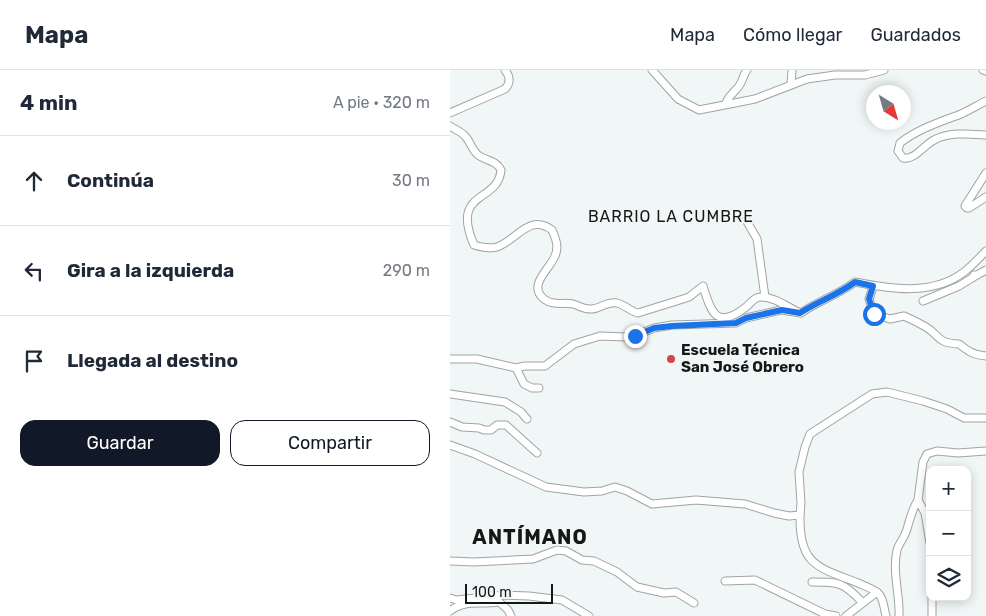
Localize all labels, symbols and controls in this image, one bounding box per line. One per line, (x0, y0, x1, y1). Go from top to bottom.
text: Mapa (25, 21, 88, 49)
text: Mapa (670, 24, 715, 46)
text: Cómo llegar (743, 24, 842, 46)
text: Guardados (870, 24, 961, 46)
north arrow (866, 85, 911, 130)
text: 4 min (20, 90, 78, 115)
text: A pie · 320 m (333, 93, 430, 112)
icon: ahead (20, 167, 48, 195)
text: Continúa (67, 169, 154, 192)
text: 30 m (392, 171, 430, 190)
district label: BARRIO LA CUMBRE (588, 207, 754, 226)
icon: left (20, 257, 48, 285)
text: Gira a la izquierda (67, 259, 234, 282)
text: 290 m (383, 261, 430, 280)
route start (863, 303, 886, 326)
route end (624, 325, 647, 348)
place label: Escuela Técnica San José Obrero (681, 341, 804, 376)
icon: arrive (20, 347, 48, 375)
text: Llegada al destino (67, 349, 238, 372)
marker: Escuela Técnica San José Obrero (665, 353, 677, 365)
button: Guardar (20, 420, 220, 466)
button: Compartir (230, 420, 430, 466)
map controls (926, 466, 971, 601)
button: + (926, 466, 971, 511)
button: − (926, 511, 971, 556)
district label: ANTÍMANO (472, 525, 588, 549)
button: layers (926, 556, 971, 601)
scale bar (465, 581, 552, 604)
text: 100 m (472, 584, 512, 601)

